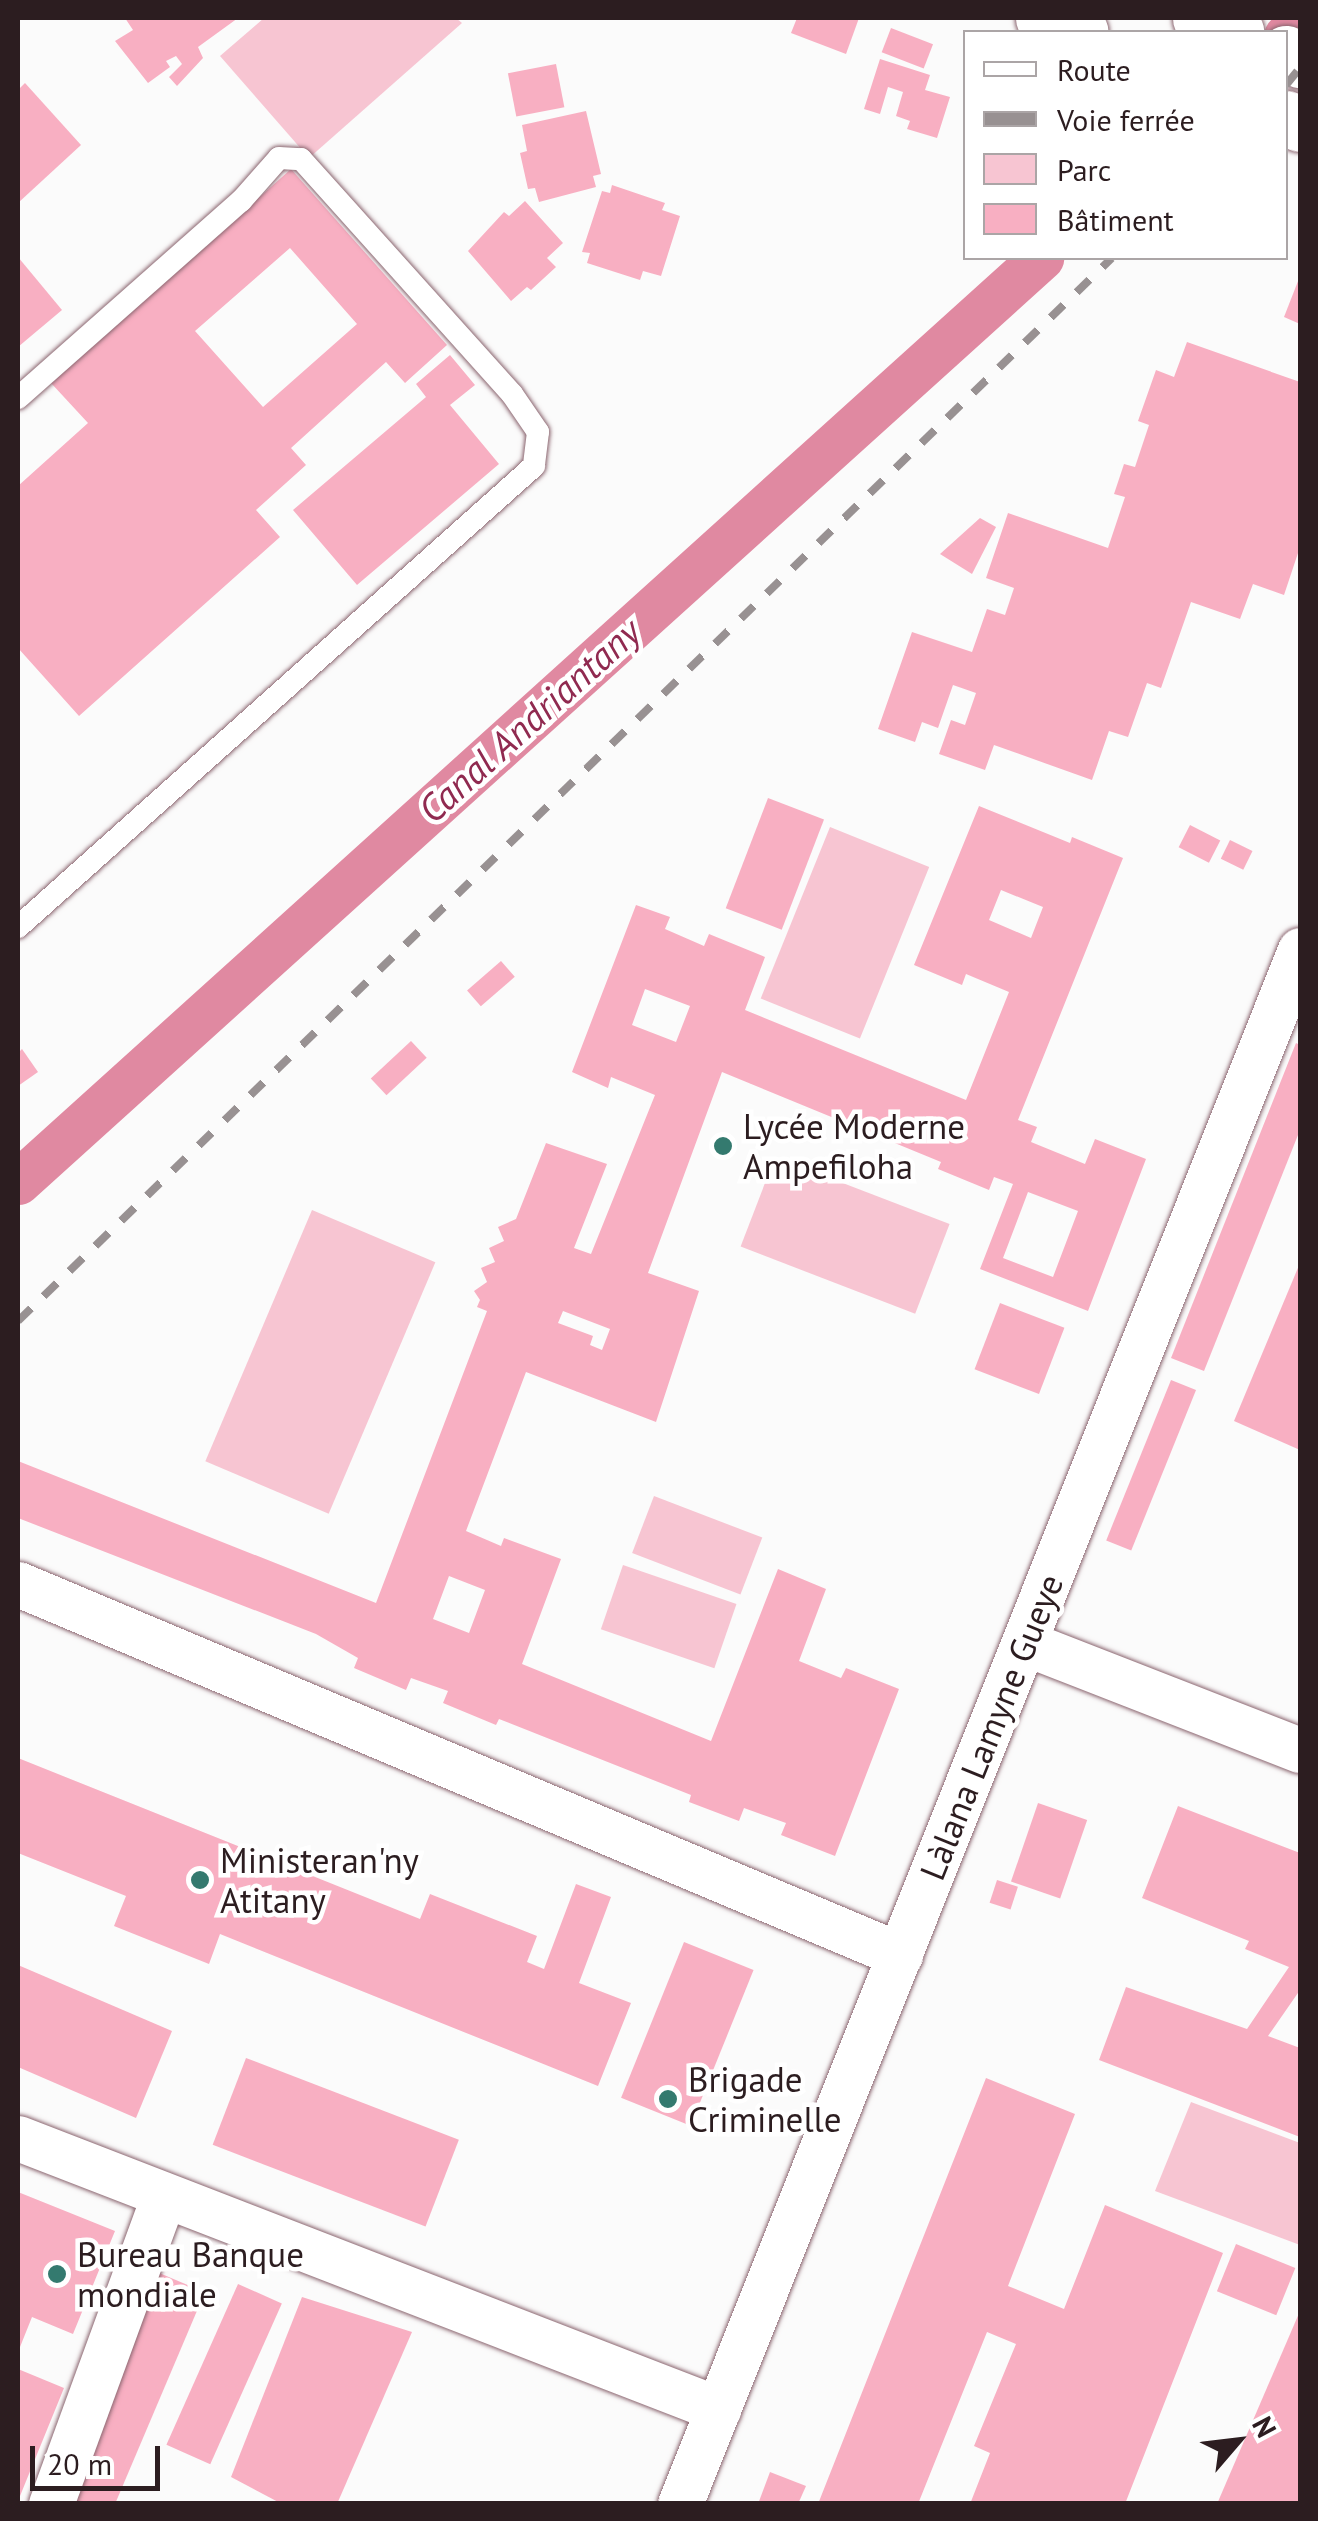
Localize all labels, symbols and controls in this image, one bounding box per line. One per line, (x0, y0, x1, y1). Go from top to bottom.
legend (963, 30, 1288, 260)
text: Route (1057, 50, 1131, 89)
text: Voie ferrée (1057, 100, 1195, 139)
text: Parc (1057, 150, 1111, 189)
text: Bâtiment (1057, 200, 1174, 239)
water label: Canal Andriantany (408, 608, 650, 832)
place label: Lycée Moderne Ampefiloha (743, 1105, 965, 1187)
marker: Lycée Moderne Ampefiloha (712, 1135, 734, 1157)
street label: Làlana Lamyne Gueye (911, 1568, 1071, 1886)
place label: Ministeran'ny Atitany (220, 1839, 419, 1921)
marker: Ministeran'ny Atitany (189, 1869, 211, 1891)
place label: Brigade Criminelle (688, 2058, 842, 2140)
marker: Brigade Criminelle (657, 2088, 679, 2110)
place label: Bureau Banque mondiale (77, 2233, 304, 2315)
marker: Bureau Banque mondiale (46, 2263, 68, 2285)
north arrow (1188, 2391, 1288, 2491)
text: N (1244, 2410, 1286, 2443)
scale bar (35, 2426, 165, 2488)
text: 20 m (47, 2444, 112, 2483)

